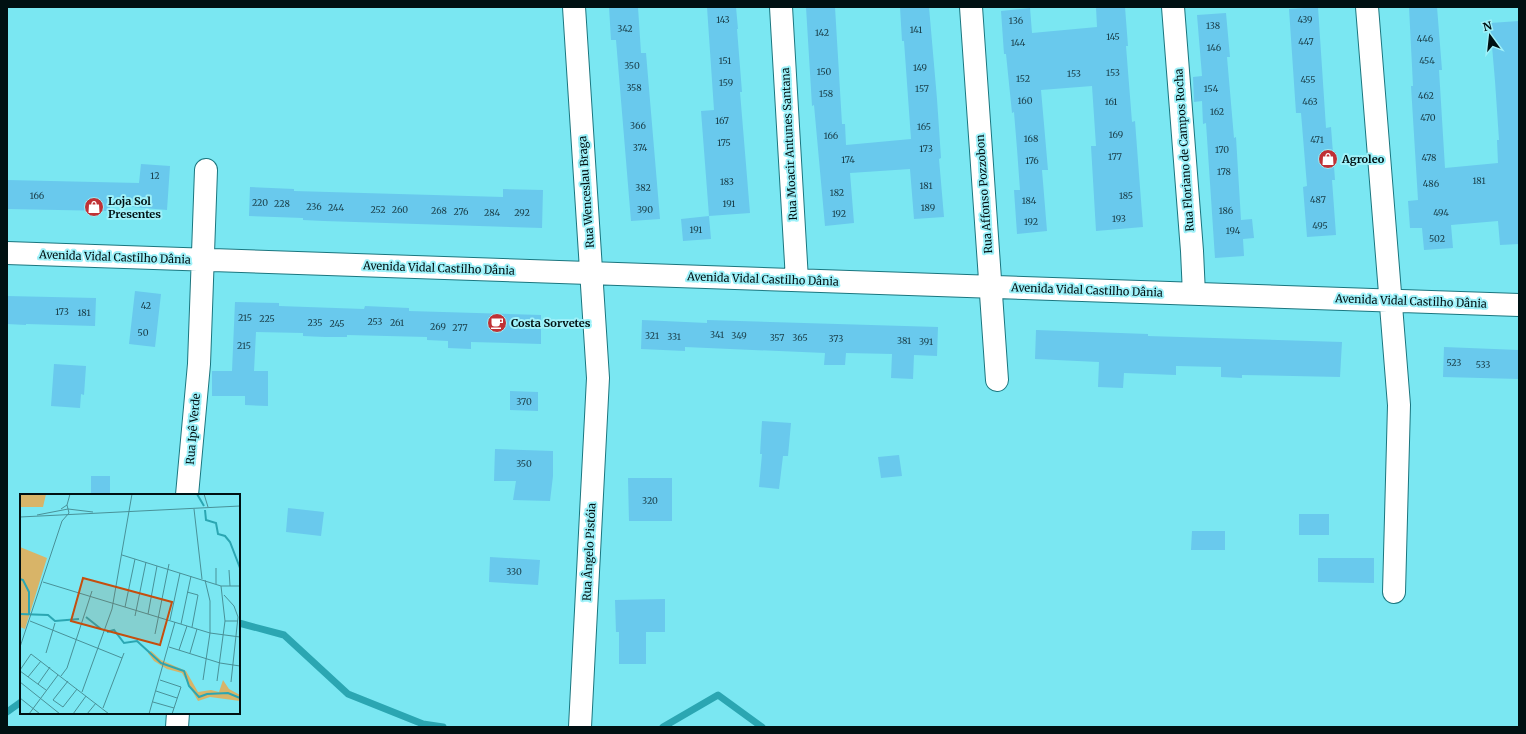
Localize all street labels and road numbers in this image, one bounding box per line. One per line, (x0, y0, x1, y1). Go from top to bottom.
street label: Rua Moacir Antunes Santana (778, 67, 800, 221)
street label: Rua Floriano de Campos Rocha (1171, 68, 1197, 232)
street label: Rua Affonso Pozzobon (973, 133, 995, 254)
street label: Rua Wenceslau Braga (575, 135, 597, 248)
street label: Avenida Vidal Castilho Dânia (38, 247, 191, 267)
street label: Avenida Vidal Castilho Dânia (362, 258, 515, 278)
street label: Avenida Vidal Castilho Dânia (686, 269, 839, 289)
street label: Avenida Vidal Castilho Dânia (1010, 280, 1163, 300)
street label: Avenida Vidal Castilho Dânia (1334, 291, 1487, 311)
street label: Rua Ipê Verde (183, 392, 203, 465)
street label: Rua Ângelo Pistóia (579, 502, 599, 602)

